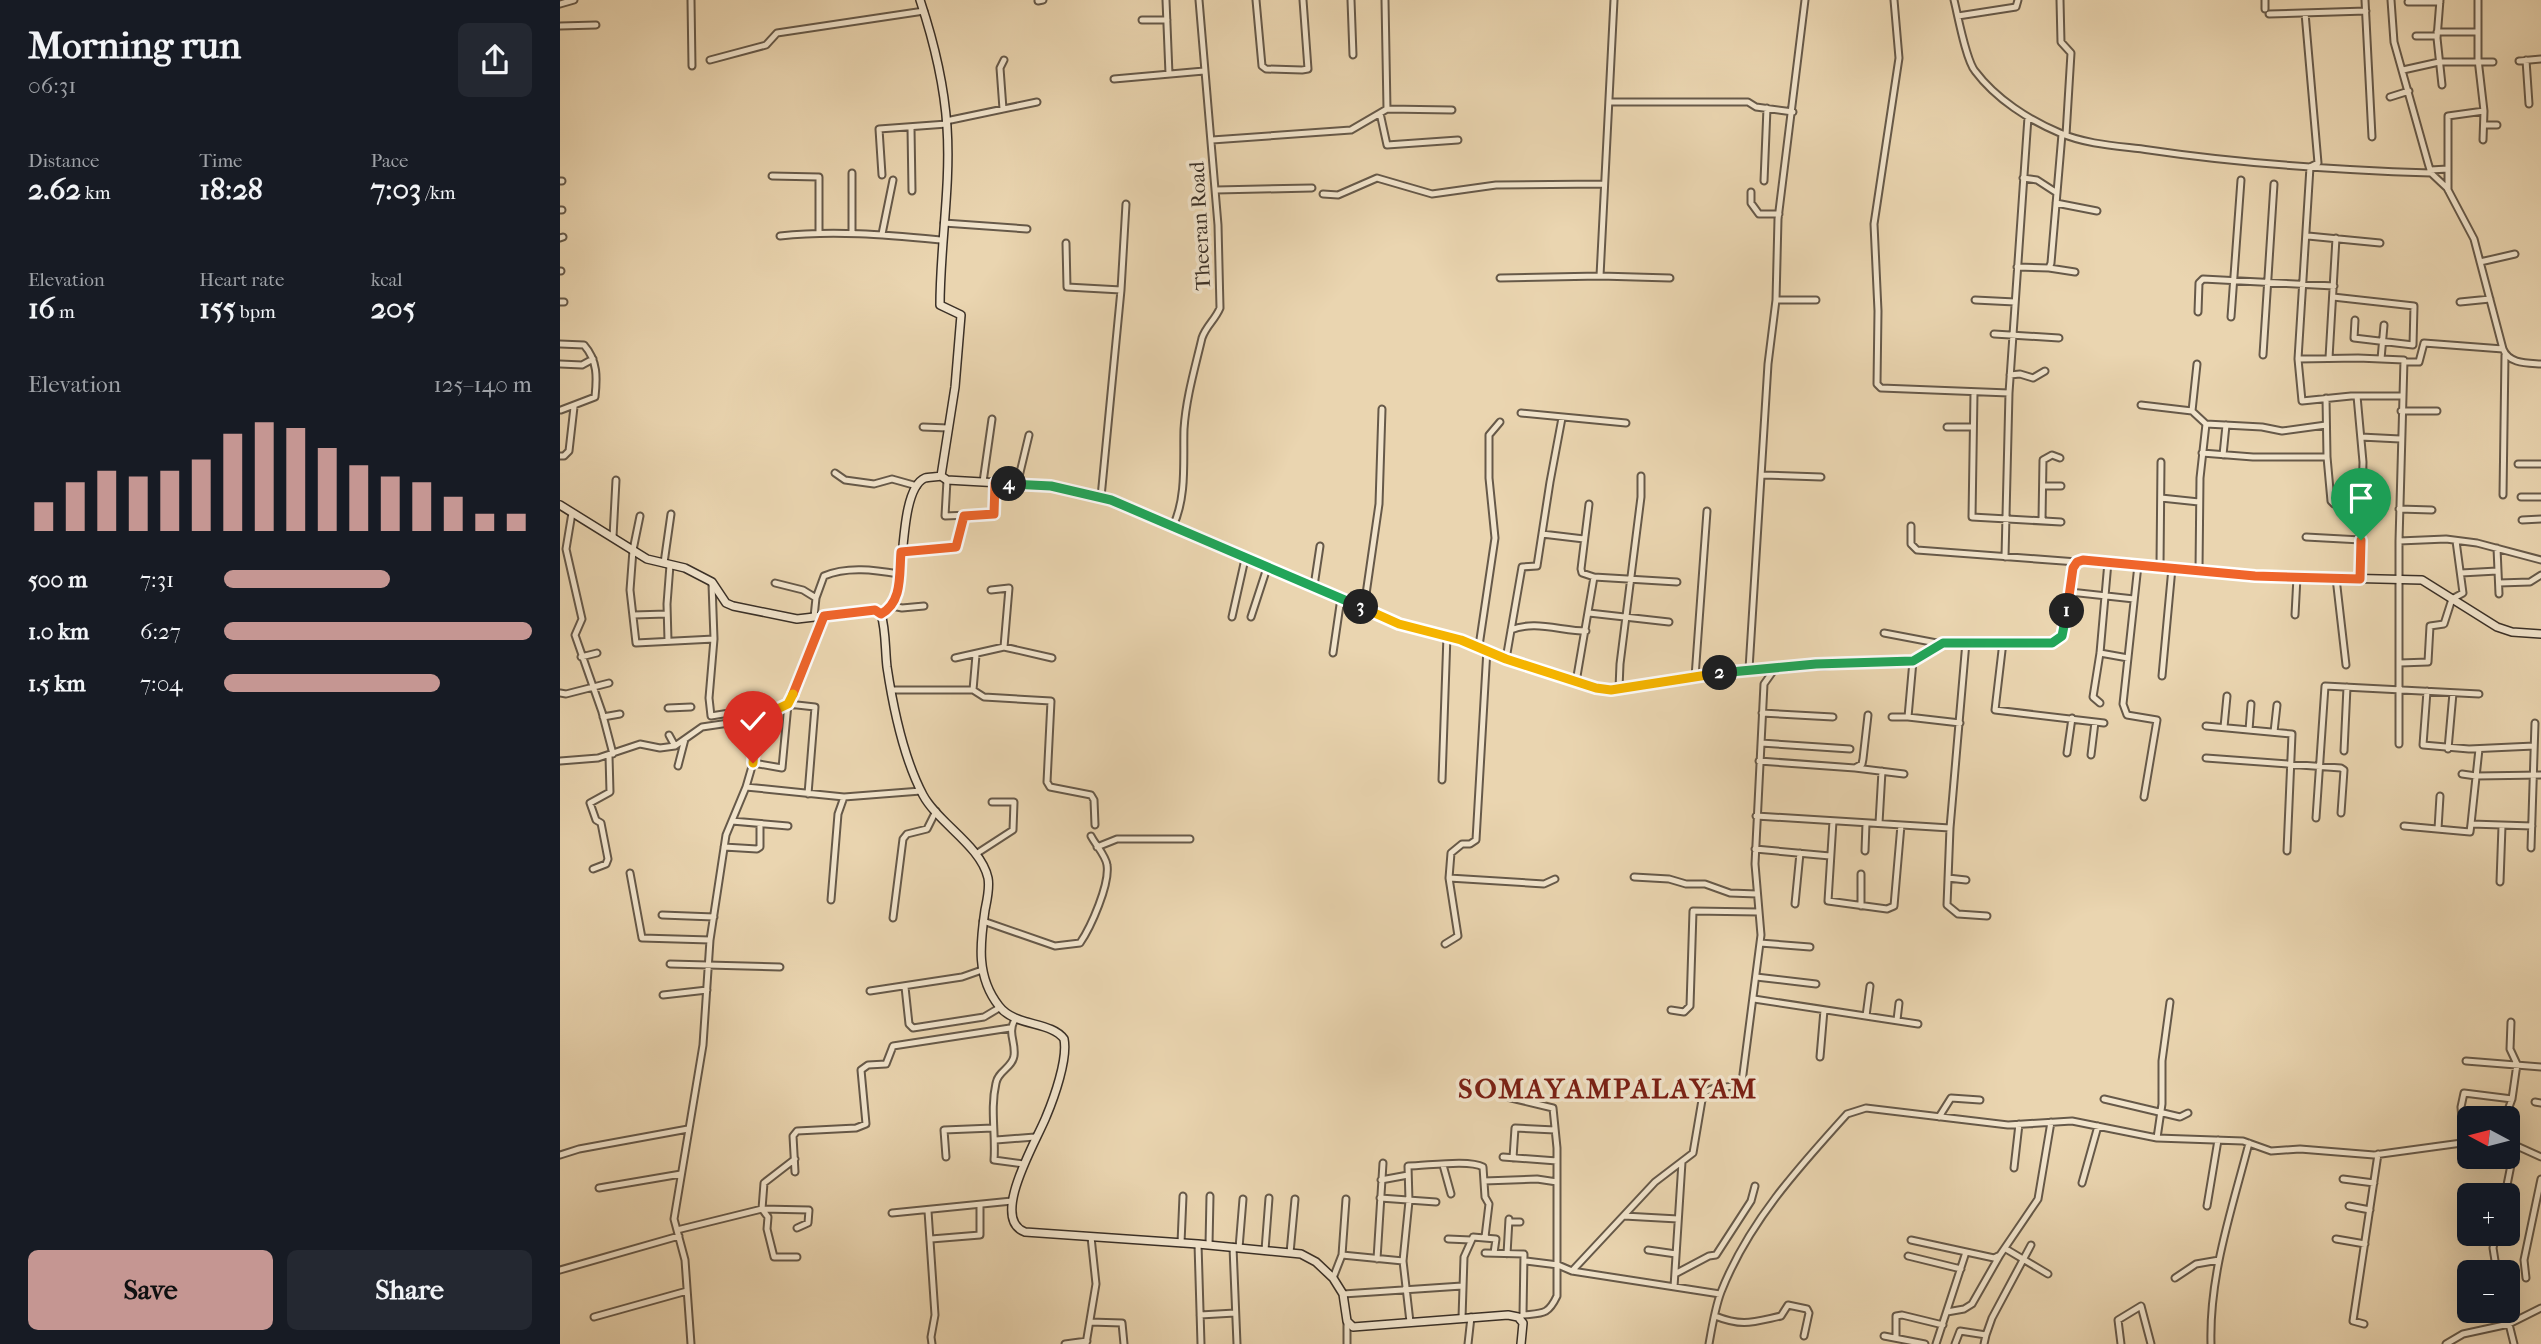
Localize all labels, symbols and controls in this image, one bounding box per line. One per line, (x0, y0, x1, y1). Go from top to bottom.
text: Morning run (28, 23, 241, 68)
button: share (458, 23, 532, 97)
text: 06:31 (28, 72, 76, 99)
text: Distance (28, 150, 99, 172)
text: Time (199, 150, 243, 172)
text: Pace (371, 150, 409, 172)
street label: Theeran Road (1185, 160, 1215, 291)
text: 2.62 (28, 172, 81, 207)
text: 18:28 (199, 172, 263, 207)
text: 7:03 (371, 172, 421, 207)
text: km (81, 182, 111, 204)
text: /km (421, 182, 456, 204)
text: Elevation (28, 269, 105, 291)
text: Heart rate (199, 269, 284, 291)
text: kcal (371, 269, 403, 291)
text: 16 (28, 291, 55, 326)
text: 155 (199, 291, 236, 326)
text: 205 (371, 291, 416, 326)
text: m (55, 301, 75, 323)
text: bpm (236, 301, 276, 323)
text: Elevation (28, 371, 121, 398)
text: 125–140 m (433, 371, 532, 398)
pin: 4 (992, 466, 1026, 502)
pin (2331, 468, 2391, 540)
text: 4 (1003, 472, 1014, 494)
icon: arrive (2342, 479, 2380, 517)
text: 500 m (28, 566, 87, 593)
text: 7:31 (140, 566, 174, 593)
pin: 3 (1344, 590, 1378, 624)
pin: 1 (2050, 594, 2084, 628)
text: 3 (1357, 595, 1364, 617)
text: 1 (2063, 599, 2070, 621)
text: 1.0 km (28, 618, 89, 645)
text: 6:27 (140, 618, 181, 645)
pin: 2 (1702, 656, 1738, 690)
text: 2 (1715, 661, 1724, 683)
text: 1.5 km (28, 670, 86, 697)
text: 7:04 (140, 670, 183, 697)
pin (723, 691, 783, 763)
icon: check (734, 702, 772, 740)
district label: SOMAYAMPALAYAM (1458, 1072, 1758, 1105)
north arrow (2457, 1106, 2520, 1169)
map controls (2457, 1106, 2520, 1323)
button: + (2457, 1183, 2520, 1246)
button: Save (28, 1250, 273, 1330)
button: Share (287, 1250, 532, 1330)
button: − (2457, 1260, 2520, 1323)

